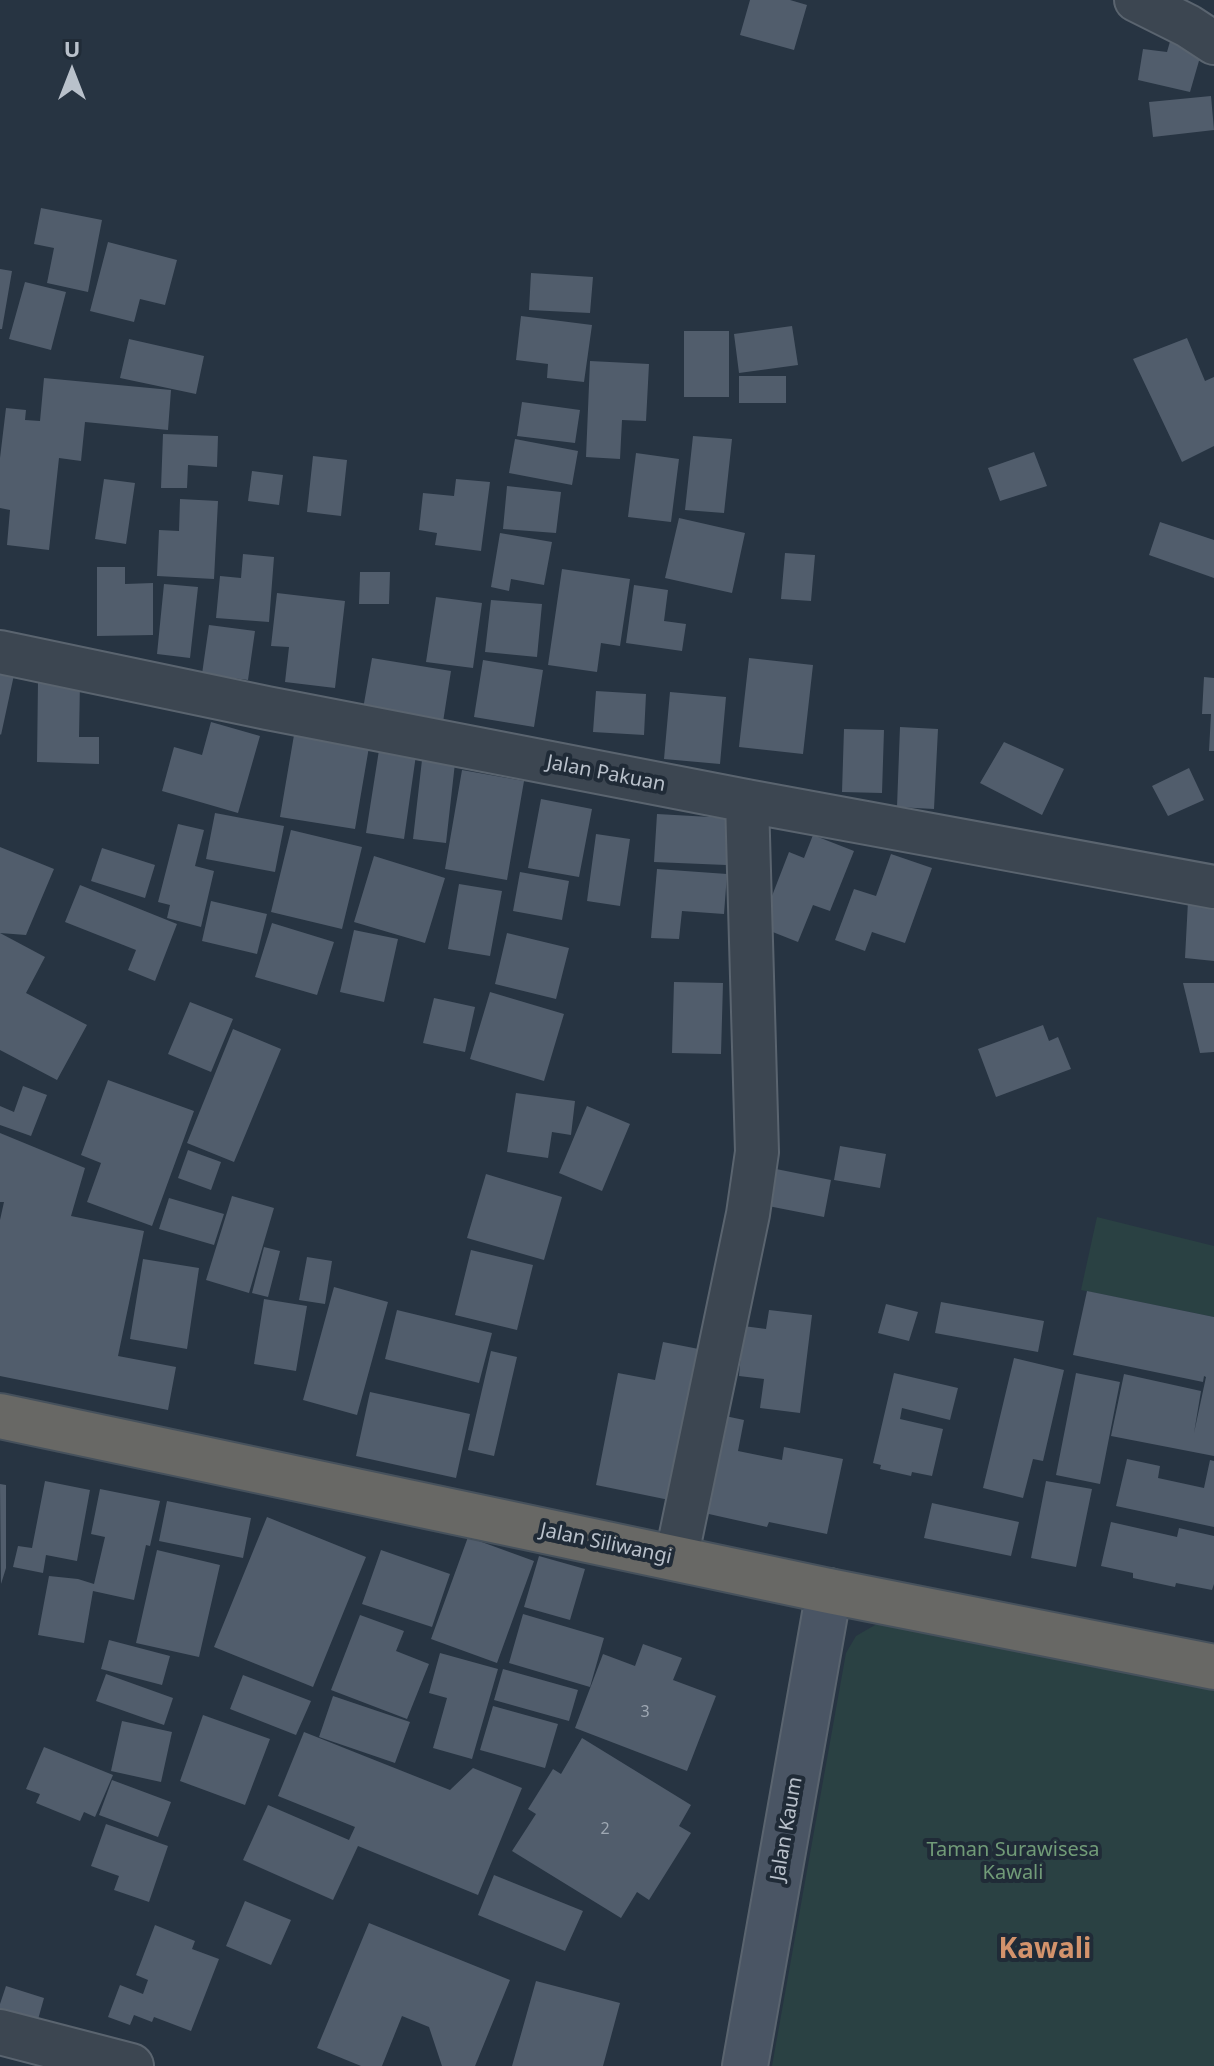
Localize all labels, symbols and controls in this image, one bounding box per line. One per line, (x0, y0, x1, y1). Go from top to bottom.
north arrow (32, 32, 112, 112)
text: U (64, 33, 80, 63)
street label: Jalan Pakuan (545, 751, 667, 797)
street label: Jalan Siliwangi (538, 1518, 674, 1570)
house number: 3 (640, 1702, 650, 1722)
street label: Jalan Kaum (766, 1775, 808, 1883)
house number: 2 (600, 1819, 610, 1839)
park label: Taman Surawisesa Kawali (926, 1838, 1100, 1885)
district label: Kawali (999, 1933, 1091, 1967)

